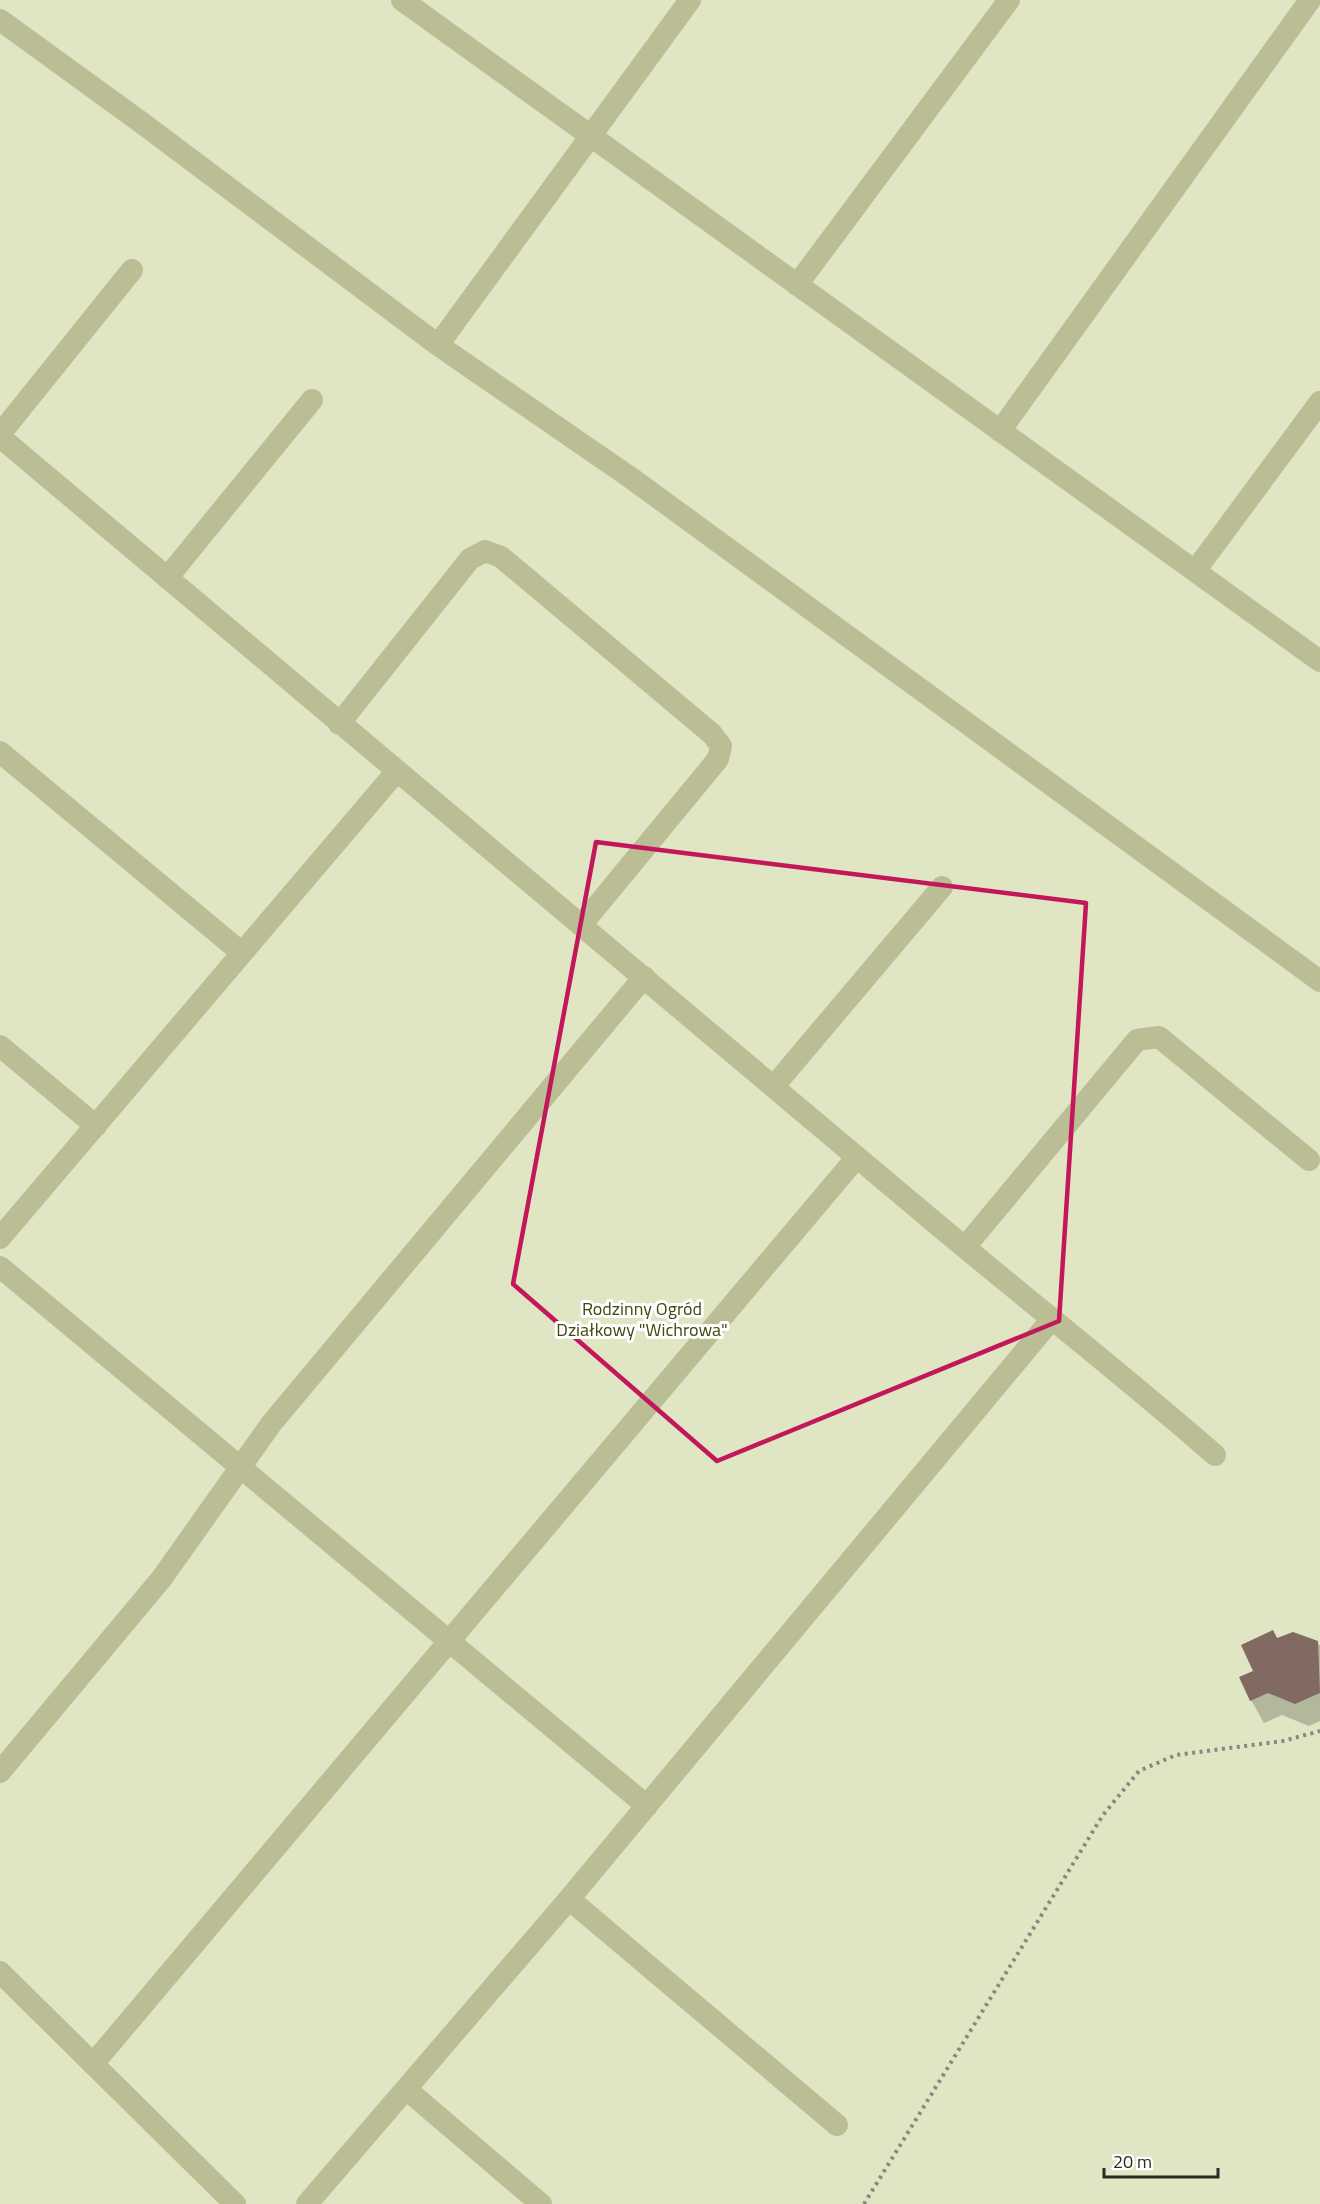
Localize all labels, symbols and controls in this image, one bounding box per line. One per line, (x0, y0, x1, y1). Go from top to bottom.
park label: Rodzinny Ogród Działkowy "Wichrowa" (556, 1295, 728, 1343)
scale bar (1104, 2141, 1218, 2179)
text: 20 m (1113, 2148, 1152, 2175)

